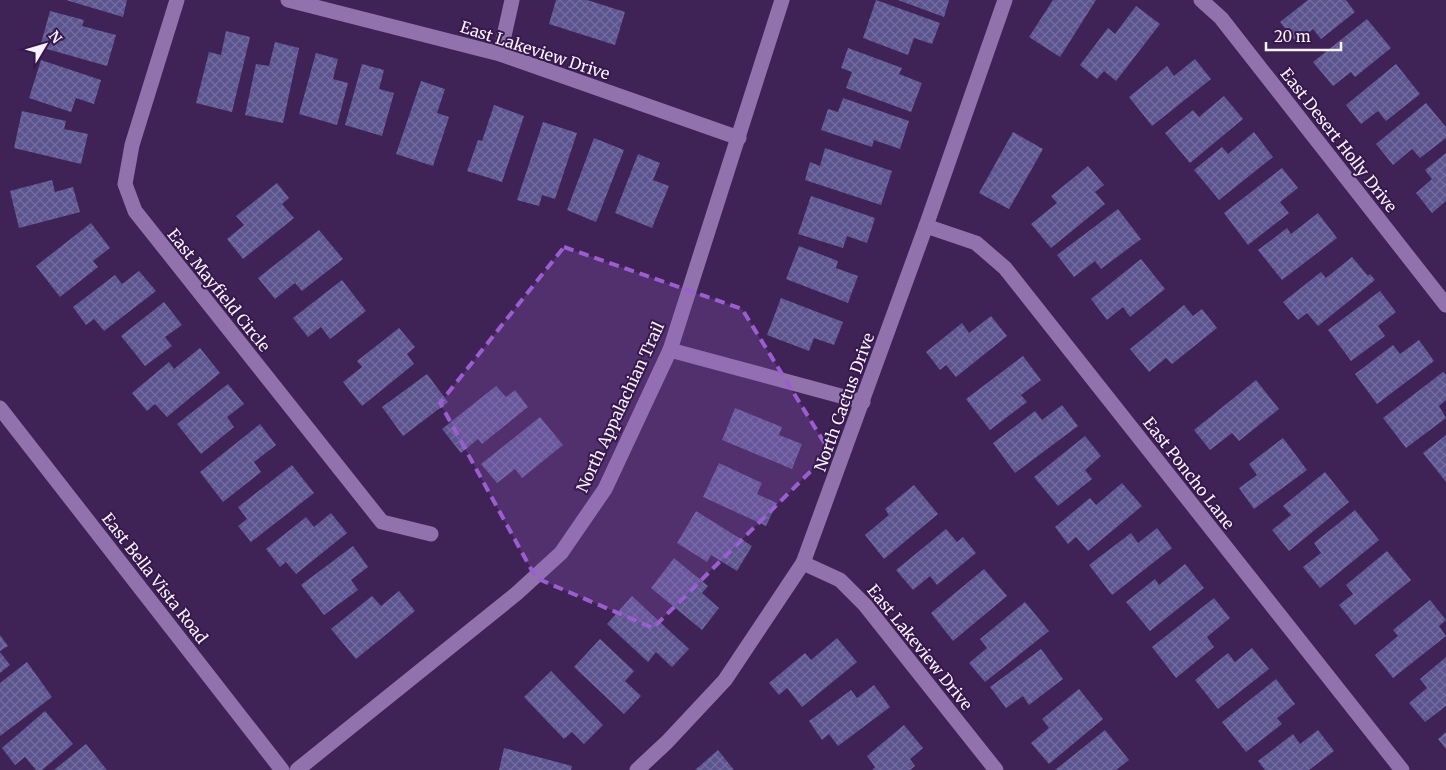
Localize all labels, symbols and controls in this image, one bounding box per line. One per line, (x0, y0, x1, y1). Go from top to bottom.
street label: East Lakeview Drive (458, 16, 612, 84)
north arrow (20, 20, 70, 70)
scale bar (1266, 20, 1341, 52)
text: N (45, 27, 66, 47)
text: 20 m (1274, 27, 1311, 46)
street label: East Desert Holly Drive (1276, 64, 1402, 216)
street label: East Mayfield Circle (163, 225, 275, 355)
street label: North Appalachian Trail (572, 319, 668, 495)
street label: North Cactus Drive (810, 330, 878, 474)
street label: East Poncho Lane (1139, 413, 1239, 533)
street label: East Bella Vista Road (98, 509, 212, 648)
street label: East Lakeview Drive (863, 580, 977, 714)

